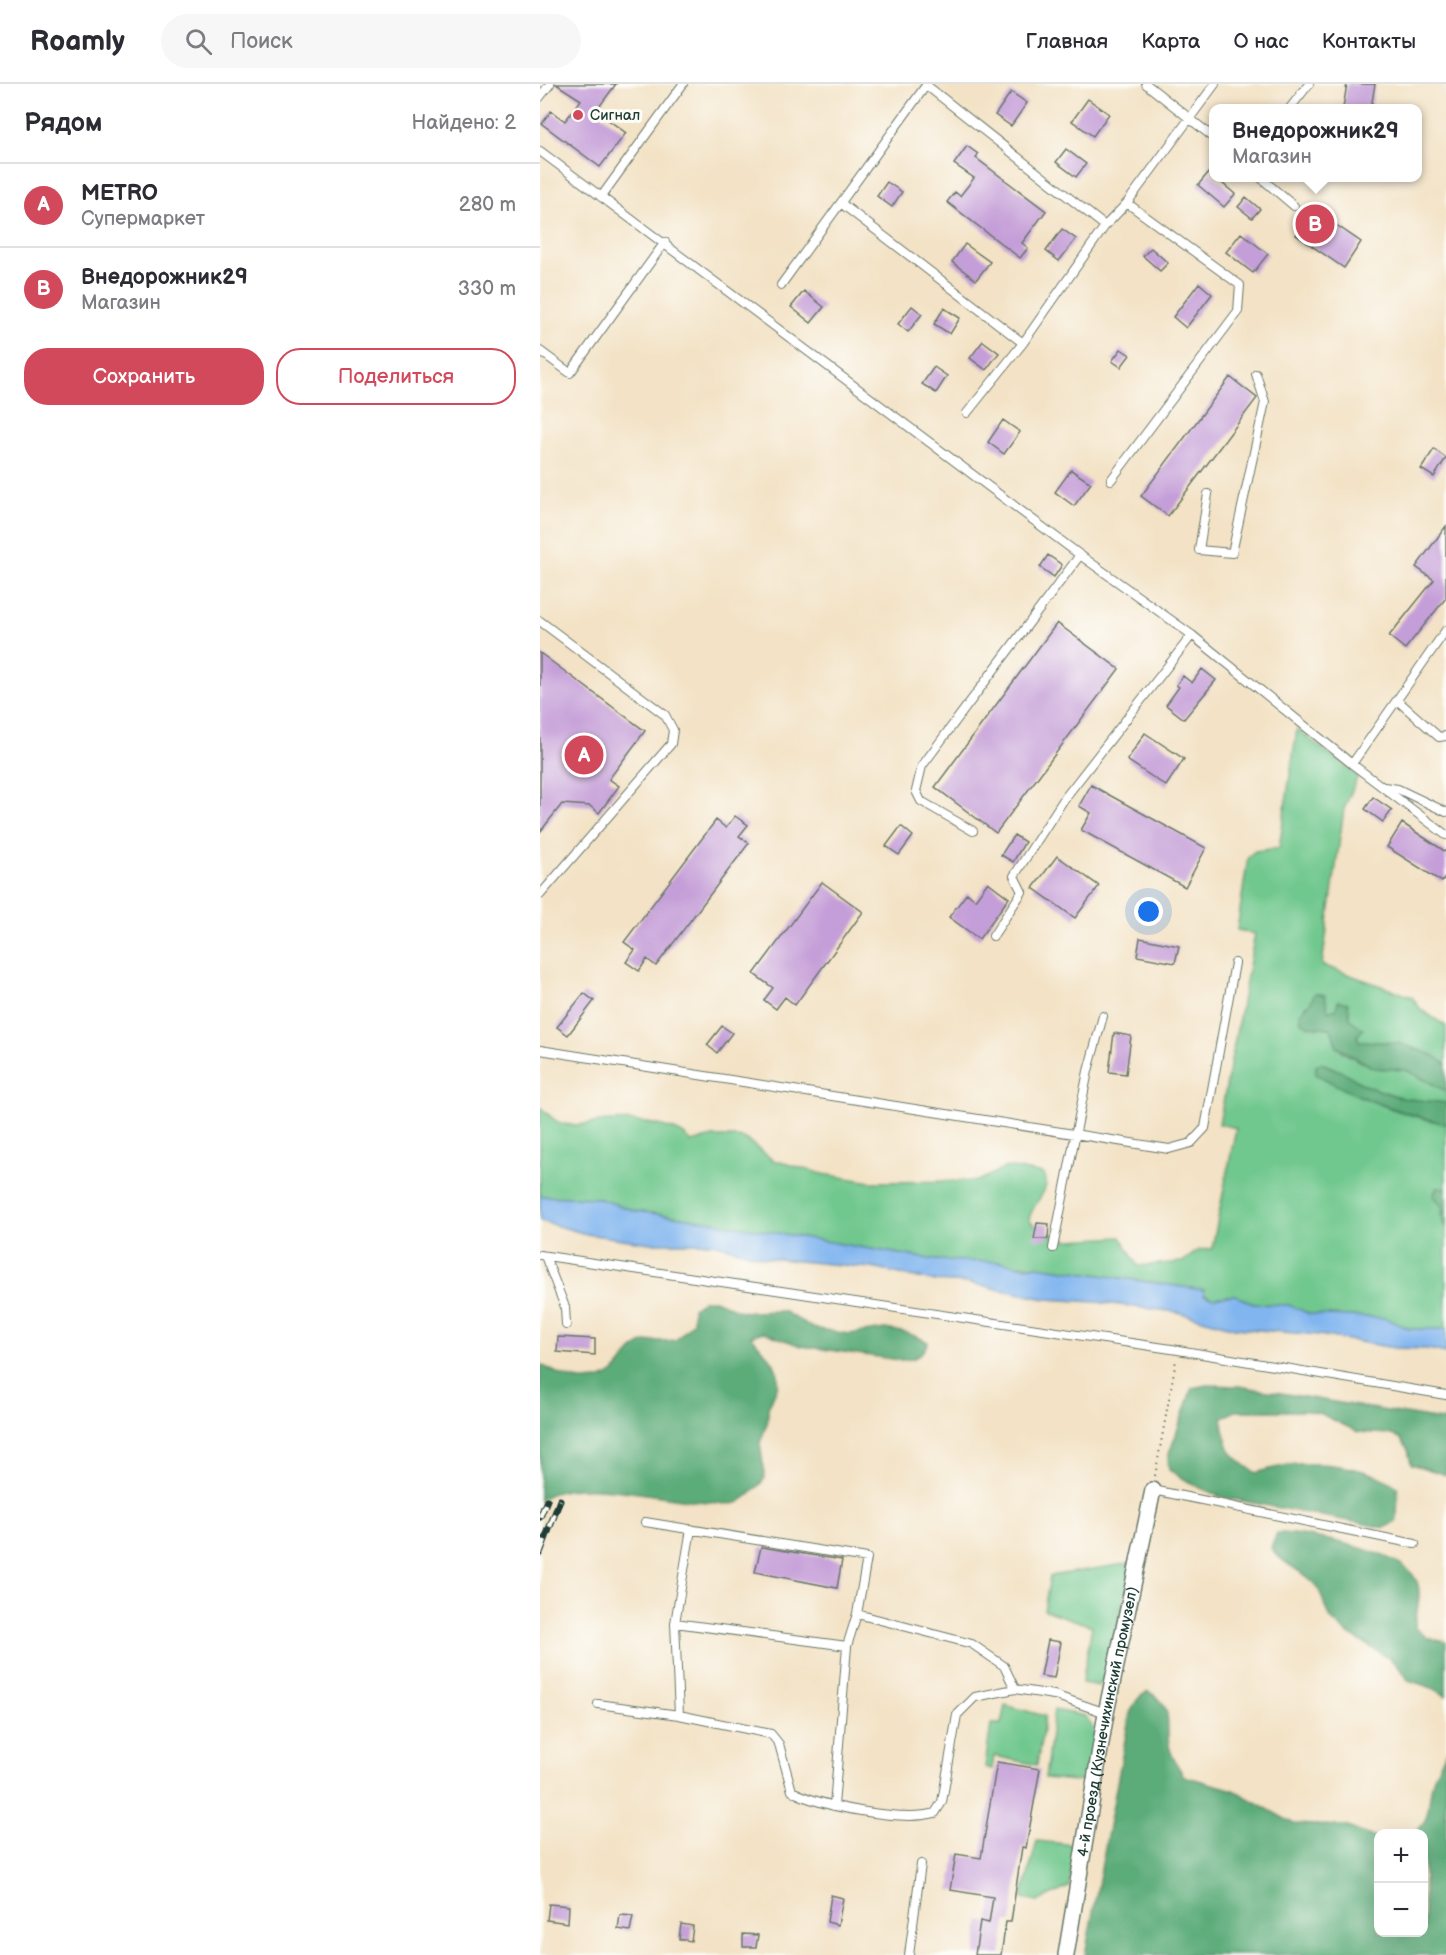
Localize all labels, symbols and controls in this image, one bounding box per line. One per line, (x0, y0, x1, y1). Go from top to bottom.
search box (161, 14, 581, 68)
text: Roamly (30, 25, 125, 58)
icon: search (182, 25, 215, 58)
text: Поиск (230, 28, 293, 55)
text: Главная (1025, 29, 1108, 54)
text: Карта (1141, 29, 1200, 54)
text: О нас (1233, 29, 1289, 54)
text: Контакты (1322, 29, 1416, 54)
popup (1209, 104, 1422, 182)
place label: Сигнал (590, 106, 640, 125)
text: Рядом (24, 108, 102, 139)
marker: Сигнал (571, 108, 585, 122)
text: Найдено: 2 (412, 111, 516, 135)
text: Внедорожник29 (1232, 118, 1399, 145)
text: Магазин (1232, 145, 1312, 169)
text: METRO (81, 180, 158, 207)
text: A (37, 193, 50, 217)
text: 280 m (459, 193, 516, 217)
pin: B (1296, 202, 1334, 246)
text: Супермаркет (81, 207, 205, 231)
text: Внедорожник29 (81, 264, 248, 291)
text: B (36, 277, 51, 301)
text: 330 m (458, 277, 516, 301)
text: Магазин (81, 291, 161, 315)
button: Сохранить (24, 348, 264, 405)
button: Поделиться (276, 348, 516, 405)
pin: A (564, 732, 603, 778)
your location (1134, 897, 1163, 926)
street label: 4-й проезд (Кузнечихинский промузел) (1073, 1585, 1142, 1858)
map controls (1374, 1829, 1428, 1937)
button: + (1374, 1829, 1428, 1883)
button: − (1374, 1883, 1428, 1937)

